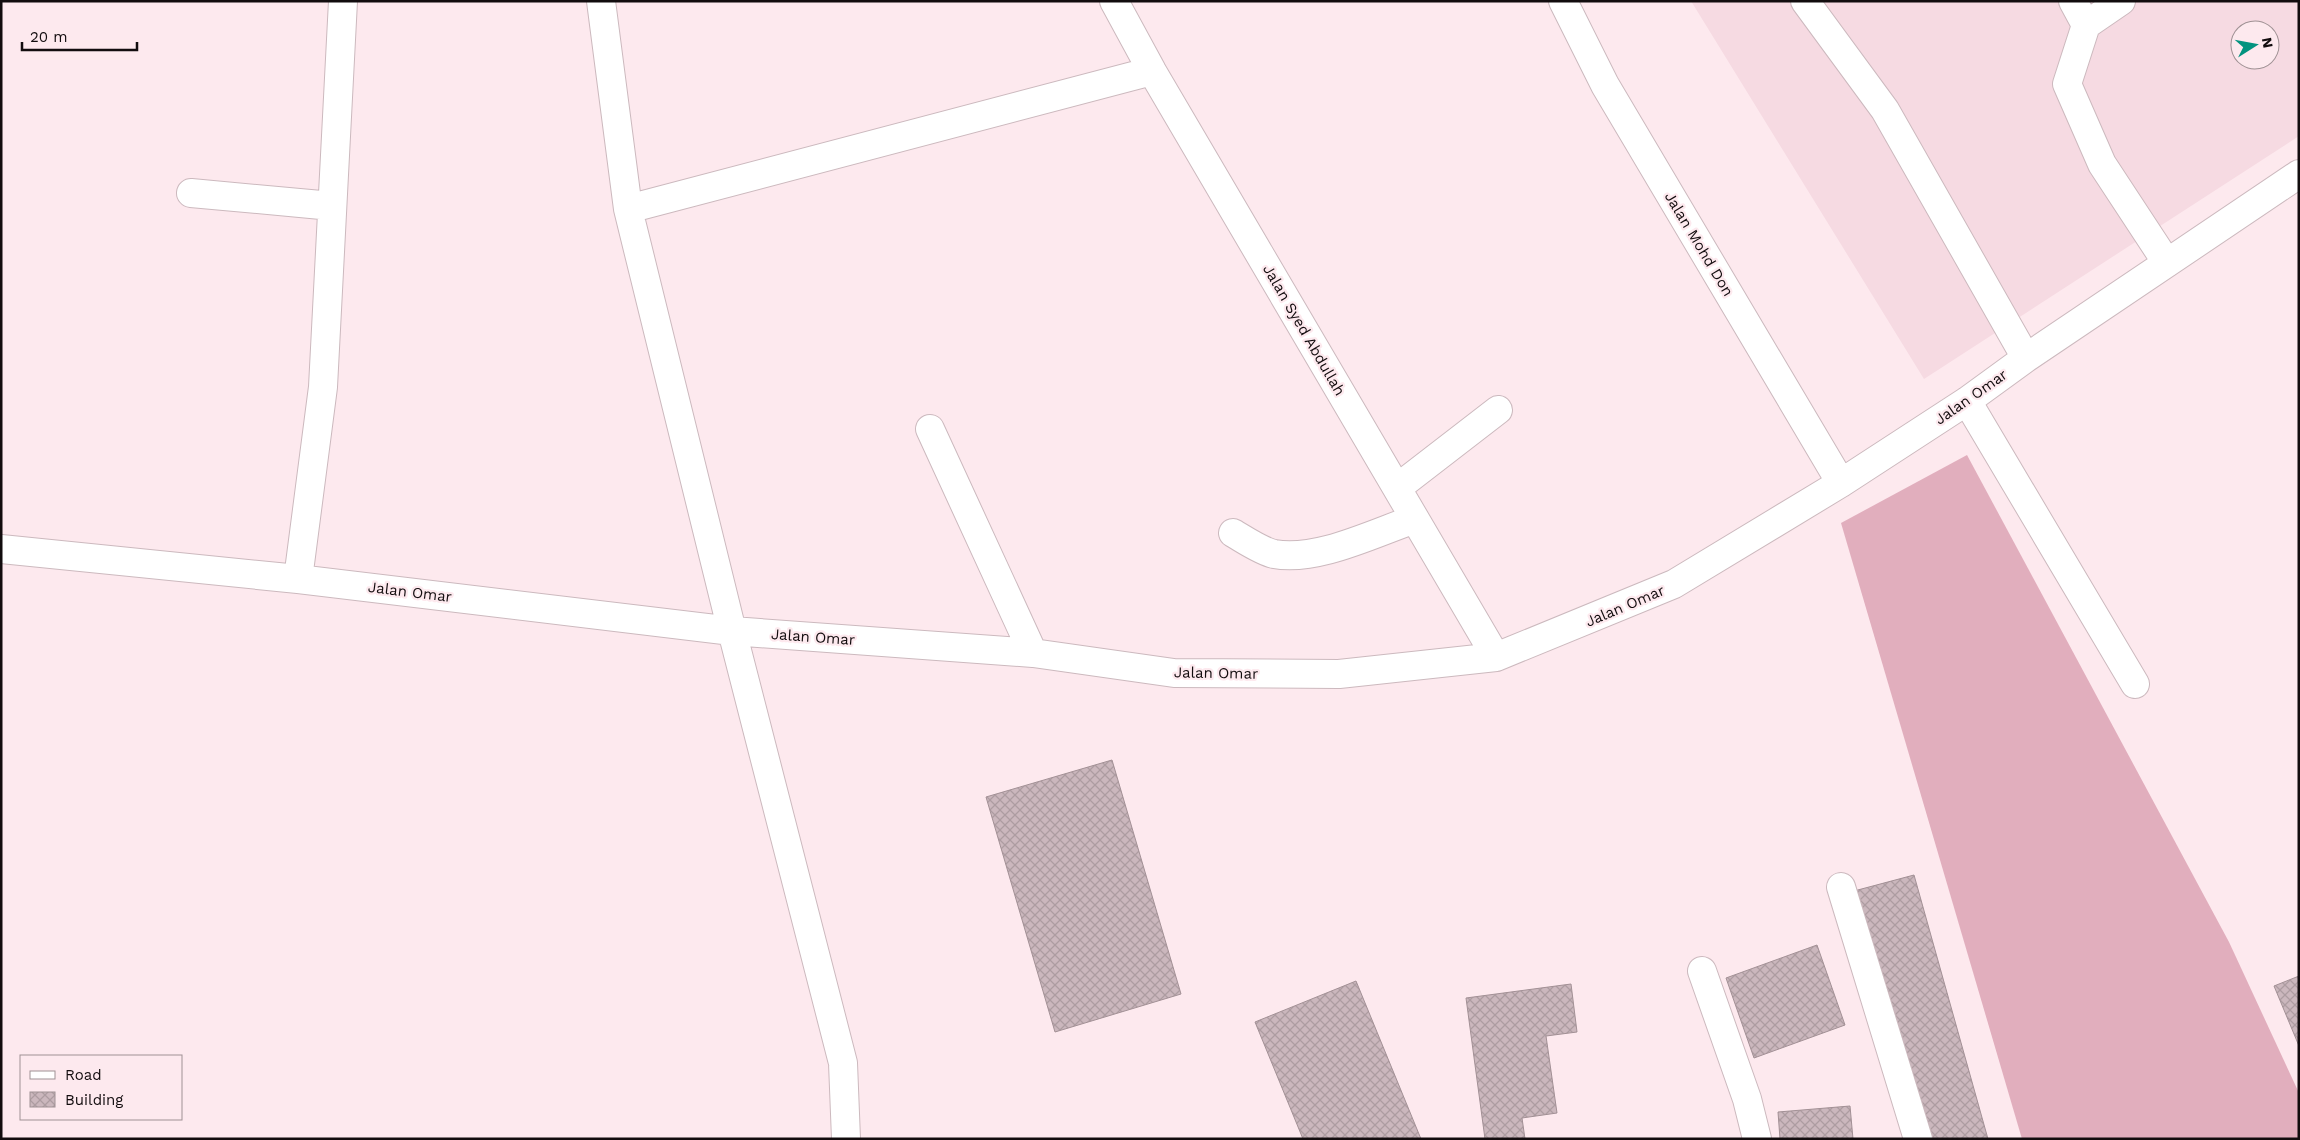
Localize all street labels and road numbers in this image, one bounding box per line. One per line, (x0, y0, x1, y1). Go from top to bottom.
street label: Jalan Mohd Don (1661, 188, 1737, 300)
street label: Jalan Syed Abdullah (1259, 261, 1349, 399)
street label: Jalan Omar (1931, 365, 2011, 429)
street label: Jalan Omar (367, 578, 453, 606)
street label: Jalan Omar (1583, 581, 1667, 631)
street label: Jalan Omar (770, 625, 856, 649)
street label: Jalan Omar (1174, 663, 1258, 683)

